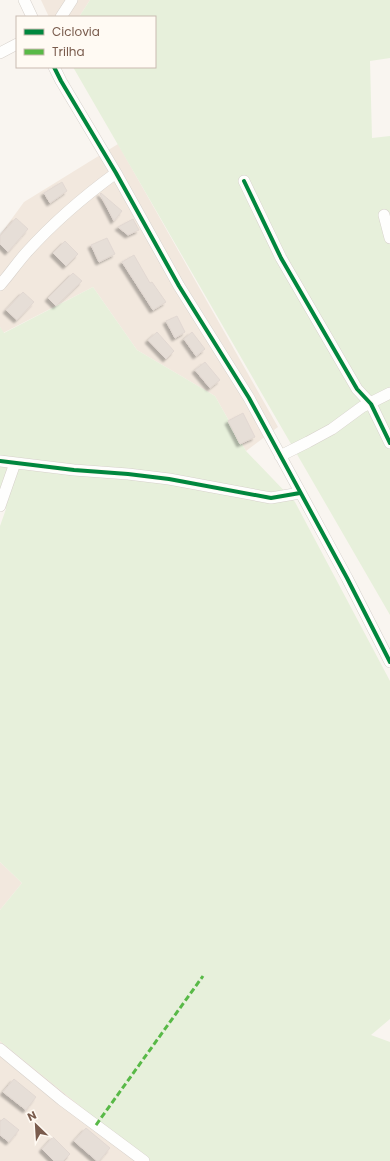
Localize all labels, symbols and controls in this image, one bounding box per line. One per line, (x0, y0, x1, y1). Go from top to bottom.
legend (16, 16, 156, 68)
text: Ciclovia (52, 23, 100, 40)
text: Trilha (52, 43, 85, 60)
north arrow (16, 1105, 56, 1145)
text: N (25, 1107, 39, 1125)

